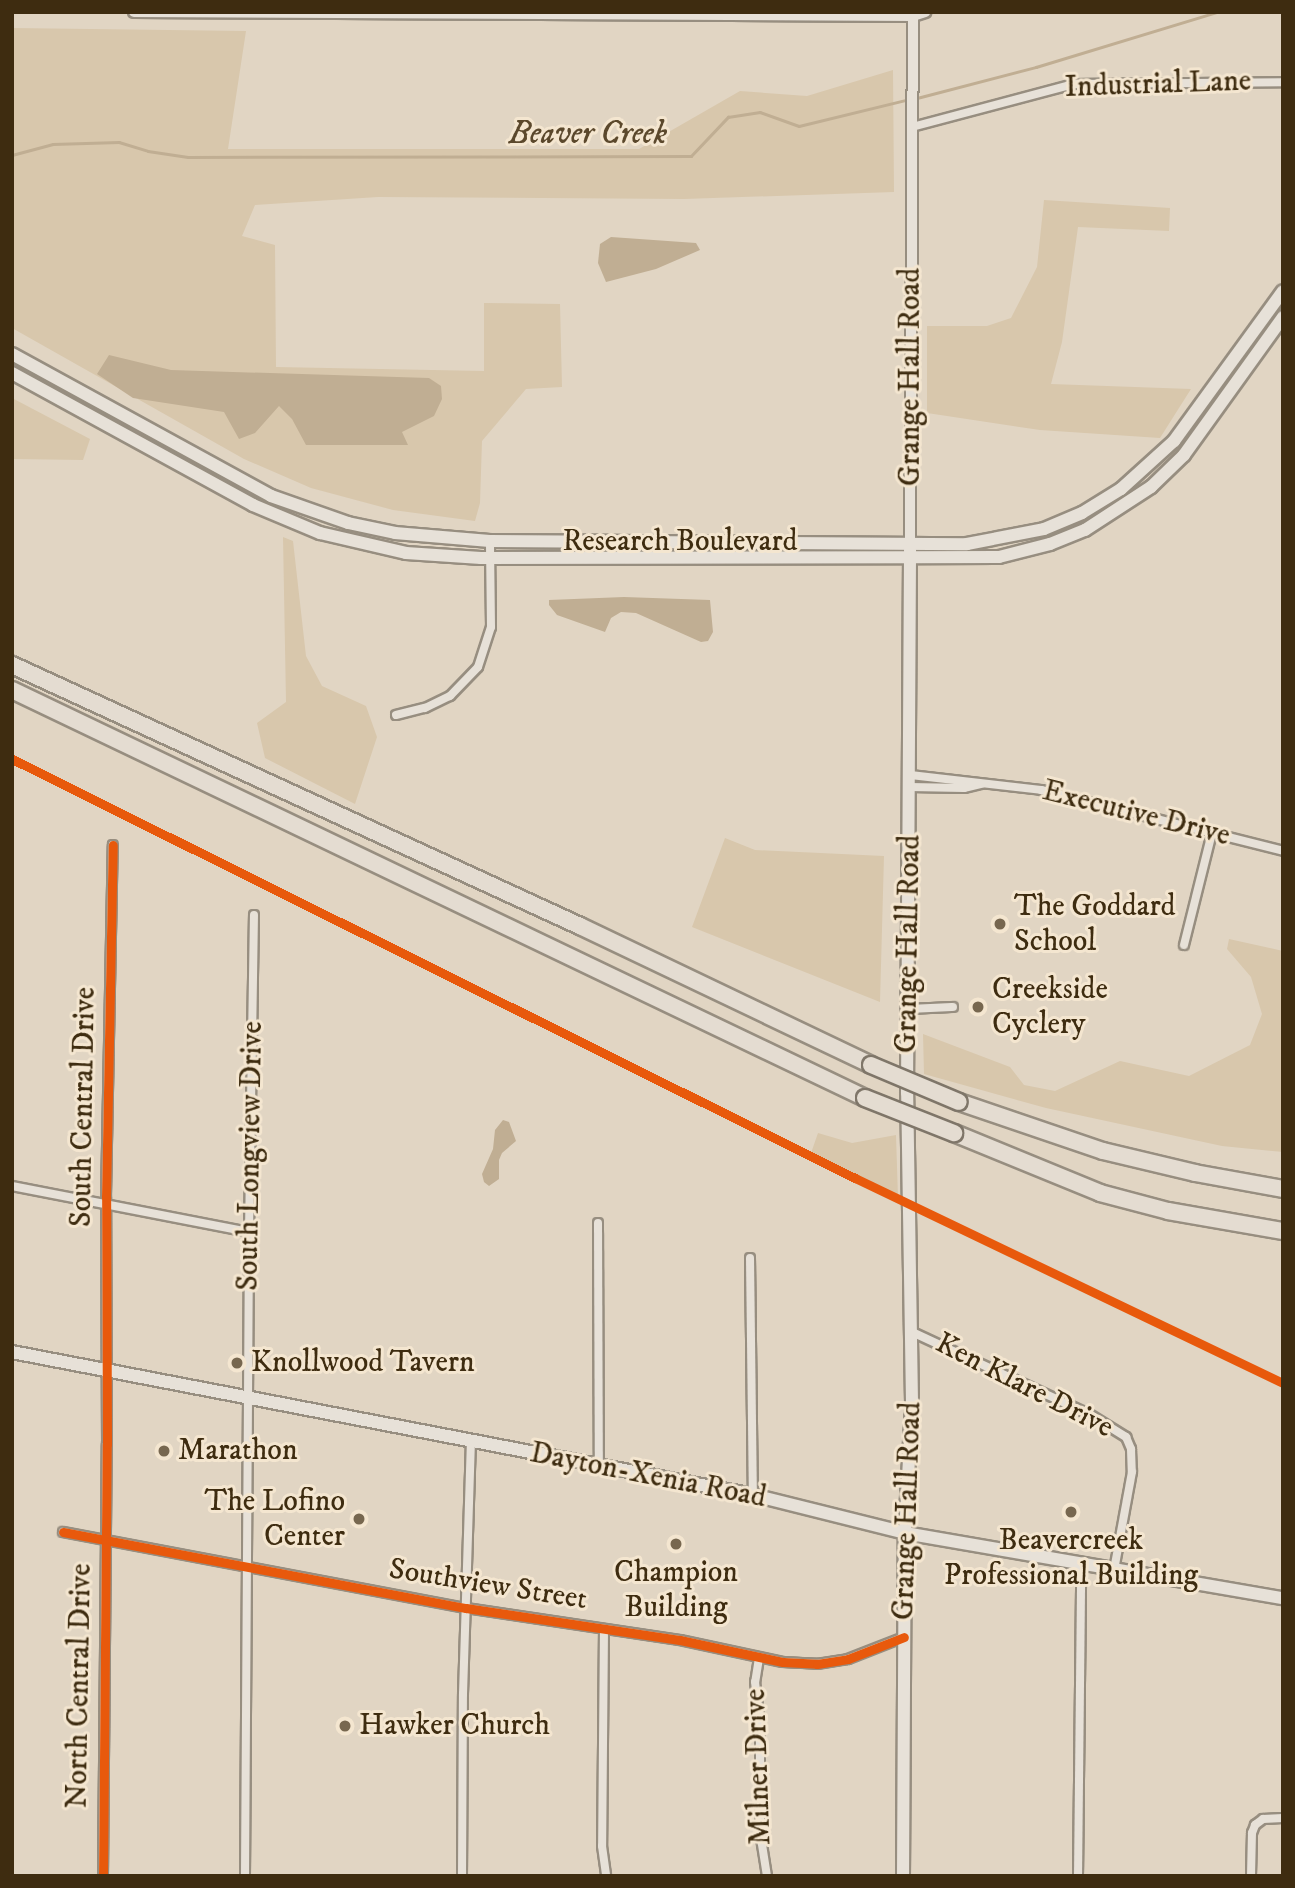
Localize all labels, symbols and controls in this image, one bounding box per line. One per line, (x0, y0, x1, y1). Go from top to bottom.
street label: Industrial Lane (1064, 64, 1252, 106)
water label: Beaver Creek (509, 115, 667, 153)
street label: Grange Hall Road (893, 268, 929, 486)
street label: Research Boulevard (563, 524, 797, 560)
street label: Executive Drive (1039, 773, 1233, 855)
street label: Grange Hall Road (889, 834, 929, 1054)
place label: The Goddard School (1014, 889, 1175, 960)
marker: The Goddard School (992, 916, 1008, 932)
place label: Creekside Cyclery (992, 972, 1108, 1042)
street label: South Central Drive (64, 987, 104, 1227)
marker: Creekside Cyclery (970, 999, 986, 1015)
street label: South Longview Drive (231, 1021, 271, 1291)
street label: Ken Klare Drive (929, 1326, 1119, 1446)
place label: Knollwood Tavern (251, 1345, 475, 1381)
marker: Knollwood Tavern (229, 1355, 245, 1371)
street label: Grange Hall Road (886, 1401, 930, 1621)
place label: Marathon (178, 1433, 298, 1469)
street label: Dayton-Xenia Road (527, 1435, 769, 1517)
marker: Marathon (156, 1443, 172, 1459)
place label: The Lofino Center (204, 1484, 345, 1554)
marker: Beavercreek Professional Building (1063, 1504, 1079, 1520)
marker: The Lofino Center (351, 1511, 367, 1527)
place label: Beavercreek Professional Building (944, 1523, 1198, 1594)
marker: Champion Building (668, 1536, 684, 1552)
street label: Southview Street (387, 1552, 589, 1618)
place label: Champion Building (614, 1555, 738, 1626)
street label: North Central Drive (60, 1563, 100, 1809)
street label: Milner Drive (738, 1688, 780, 1846)
place label: Hawker Church (359, 1708, 550, 1744)
marker: Hawker Church (337, 1718, 353, 1734)

